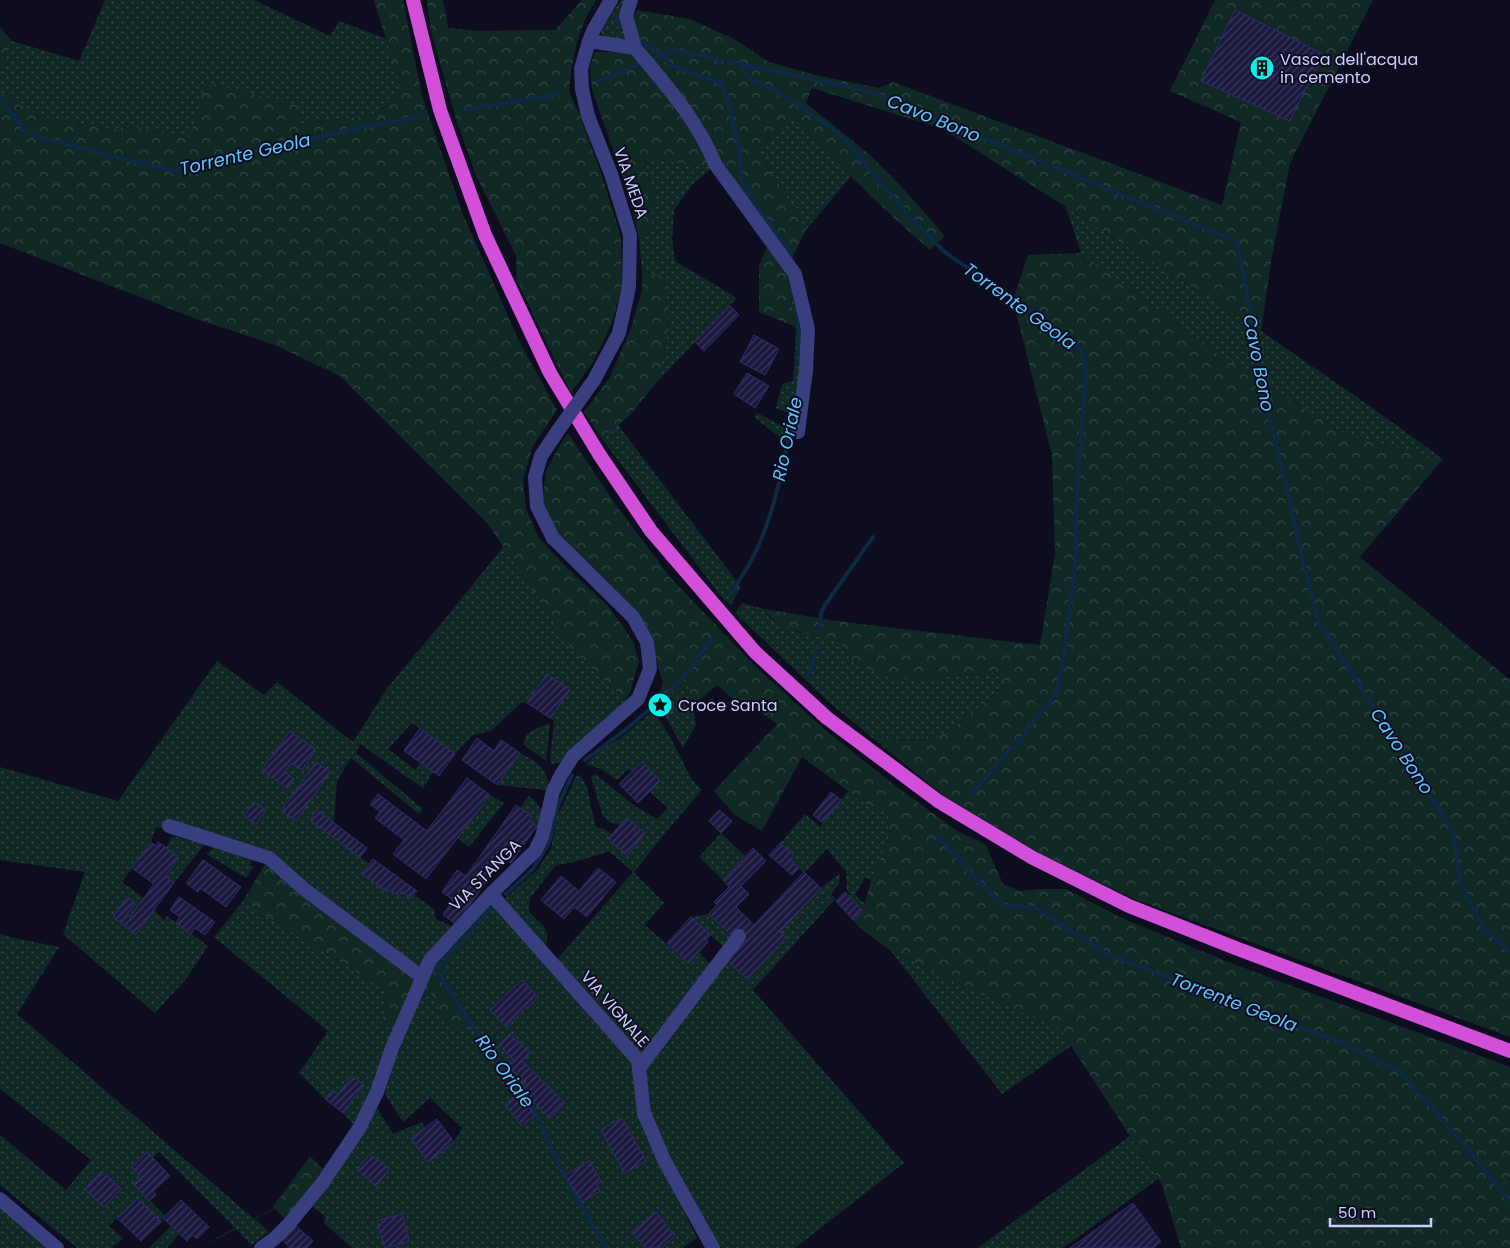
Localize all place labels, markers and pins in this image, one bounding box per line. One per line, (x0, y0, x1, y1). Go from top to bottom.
place label: Vasca dell'acqua in cemento (1280, 48, 1418, 89)
building icon: Vasca dell'acqua in cemento (1249, 55, 1275, 81)
place icon: Croce Santa (647, 692, 673, 718)
place label: Croce Santa (678, 694, 778, 717)

